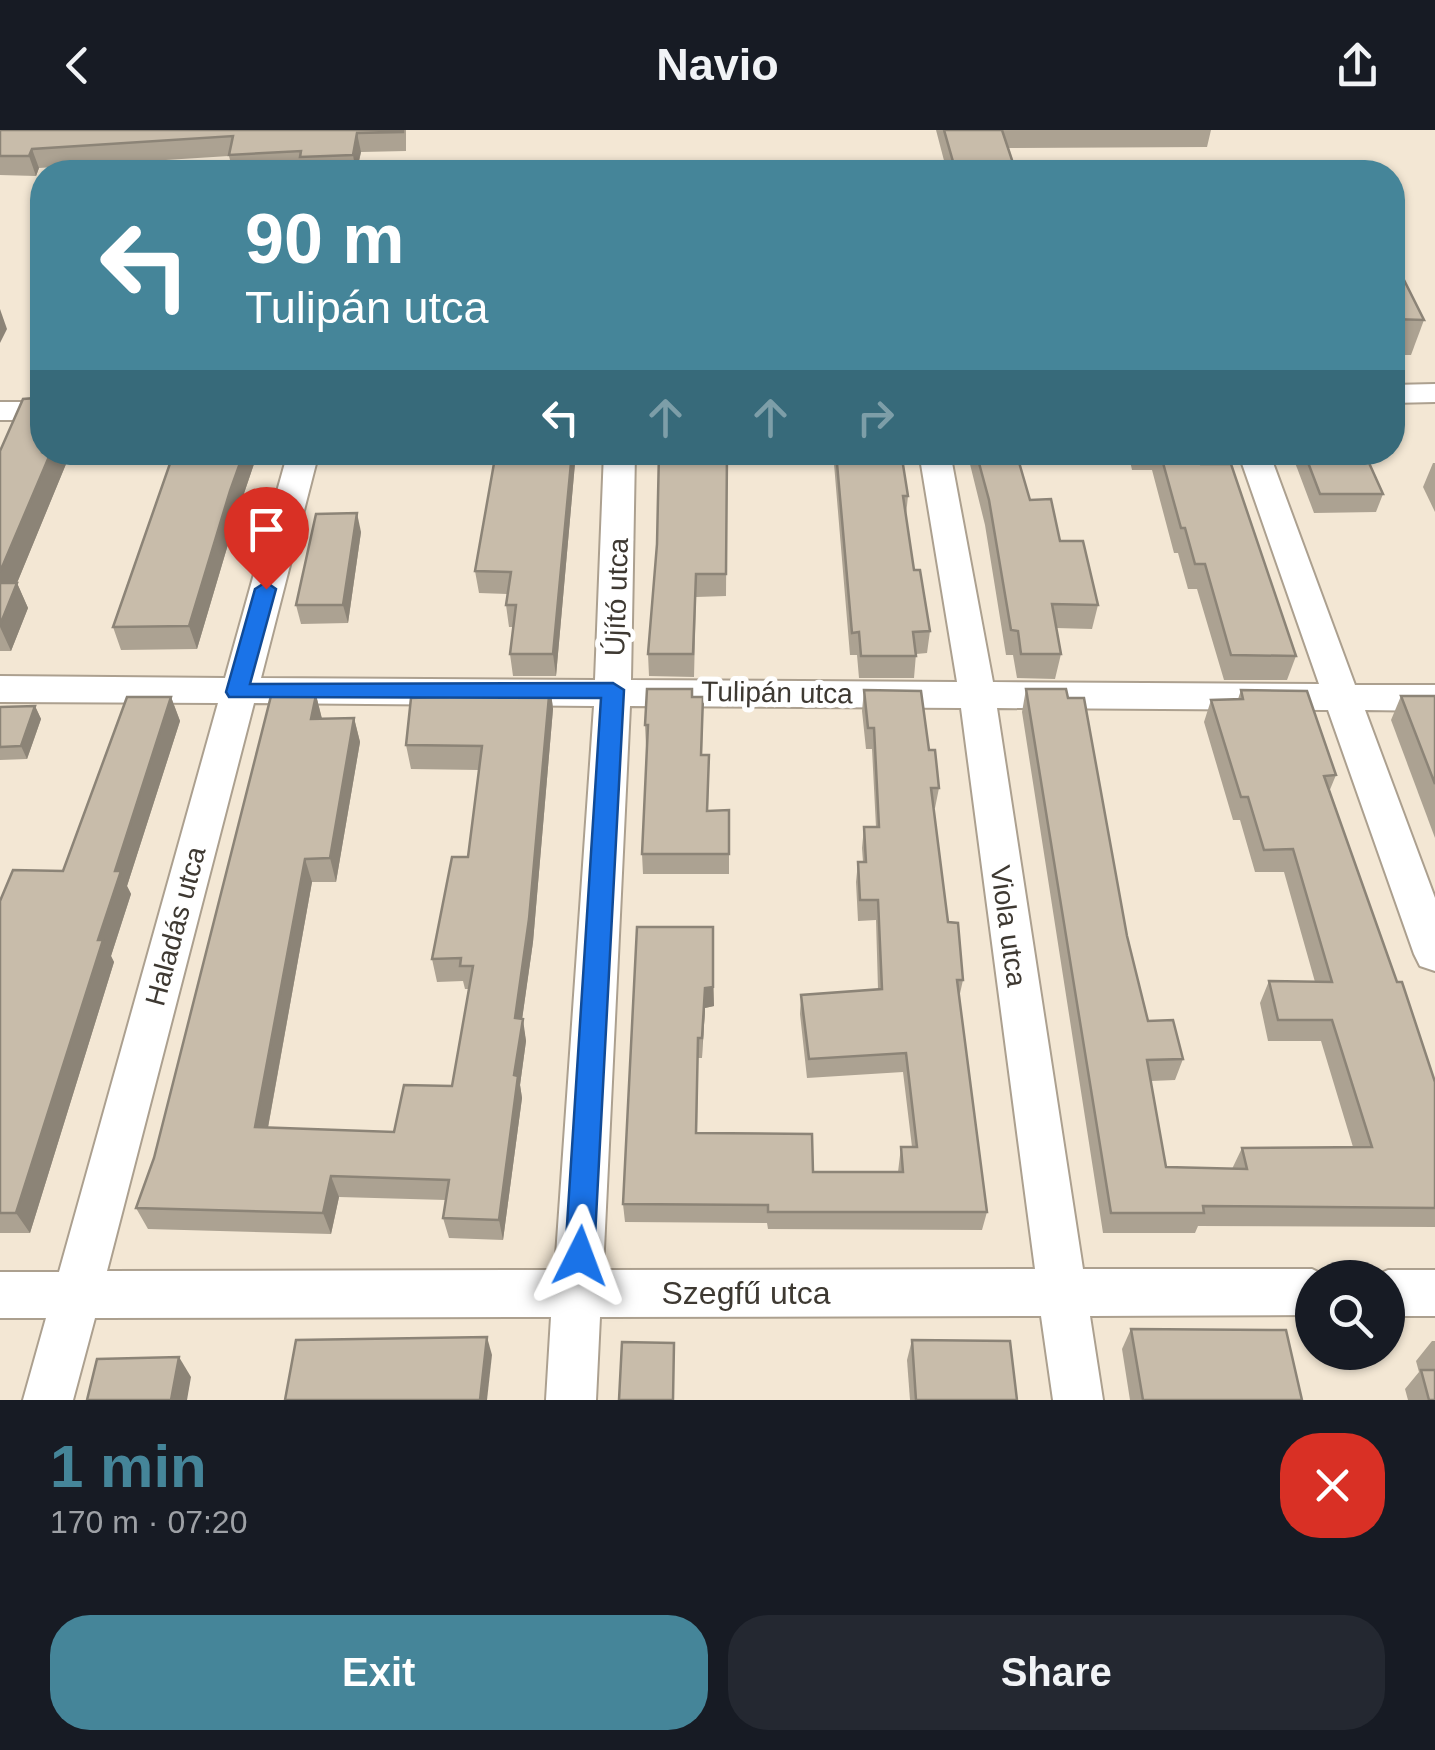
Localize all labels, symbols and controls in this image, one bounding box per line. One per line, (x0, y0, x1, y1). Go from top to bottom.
icon: back (50, 38, 105, 93)
icon: share (1330, 38, 1385, 93)
text: Navio (656, 39, 779, 90)
icon: left (80, 200, 210, 330)
text: 90 m (245, 200, 405, 278)
text: Tulipán utca (245, 282, 488, 333)
icon: left (533, 390, 588, 445)
icon: ahead (638, 390, 693, 445)
icon: ahead (743, 390, 798, 445)
icon: right (848, 390, 903, 445)
pin (224, 487, 309, 590)
icon: arrive (239, 502, 294, 557)
street label: Újító utca (599, 537, 634, 657)
street label: Tulipán utca (701, 676, 853, 709)
street label: Haladás utca (139, 843, 212, 1009)
street label: Viola utca (985, 863, 1032, 989)
position arrow (528, 1204, 632, 1308)
map controls (1295, 1260, 1405, 1370)
button: search (1295, 1260, 1405, 1370)
street label: Szegfű utca (662, 1275, 831, 1311)
text: 1 min (50, 1433, 207, 1500)
button: close (1280, 1433, 1385, 1538)
text: 170 m · 07:20 (50, 1504, 247, 1540)
button: Exit (50, 1615, 708, 1730)
button: Share (728, 1615, 1385, 1730)

